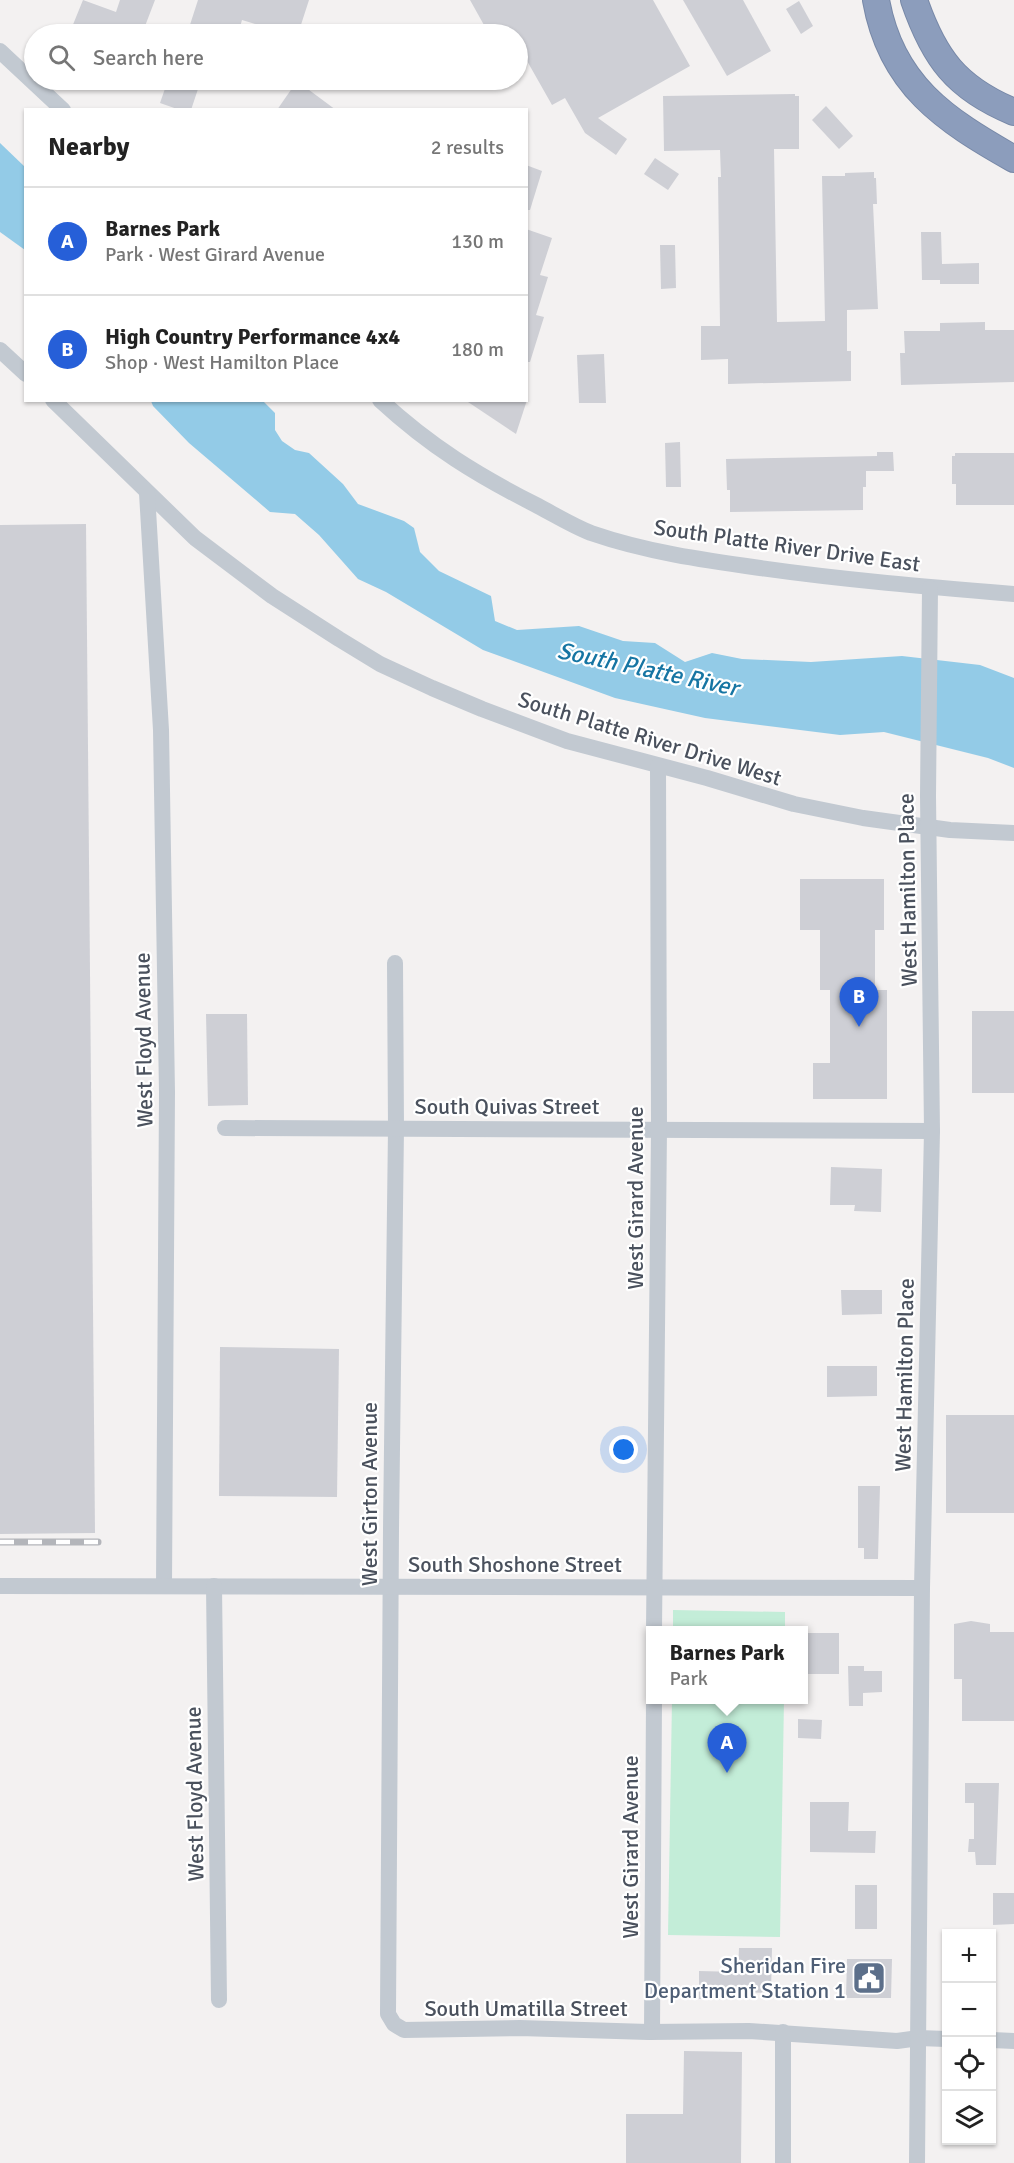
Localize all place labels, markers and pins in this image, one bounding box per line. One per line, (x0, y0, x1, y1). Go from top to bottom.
pin: B (840, 978, 878, 1027)
pin: A (708, 1724, 746, 1773)
place label: Sheridan Fire Department Station 1 (644, 1952, 846, 2004)
public building icon: Sheridan Fire Department Station 1 (851, 1960, 887, 1996)

